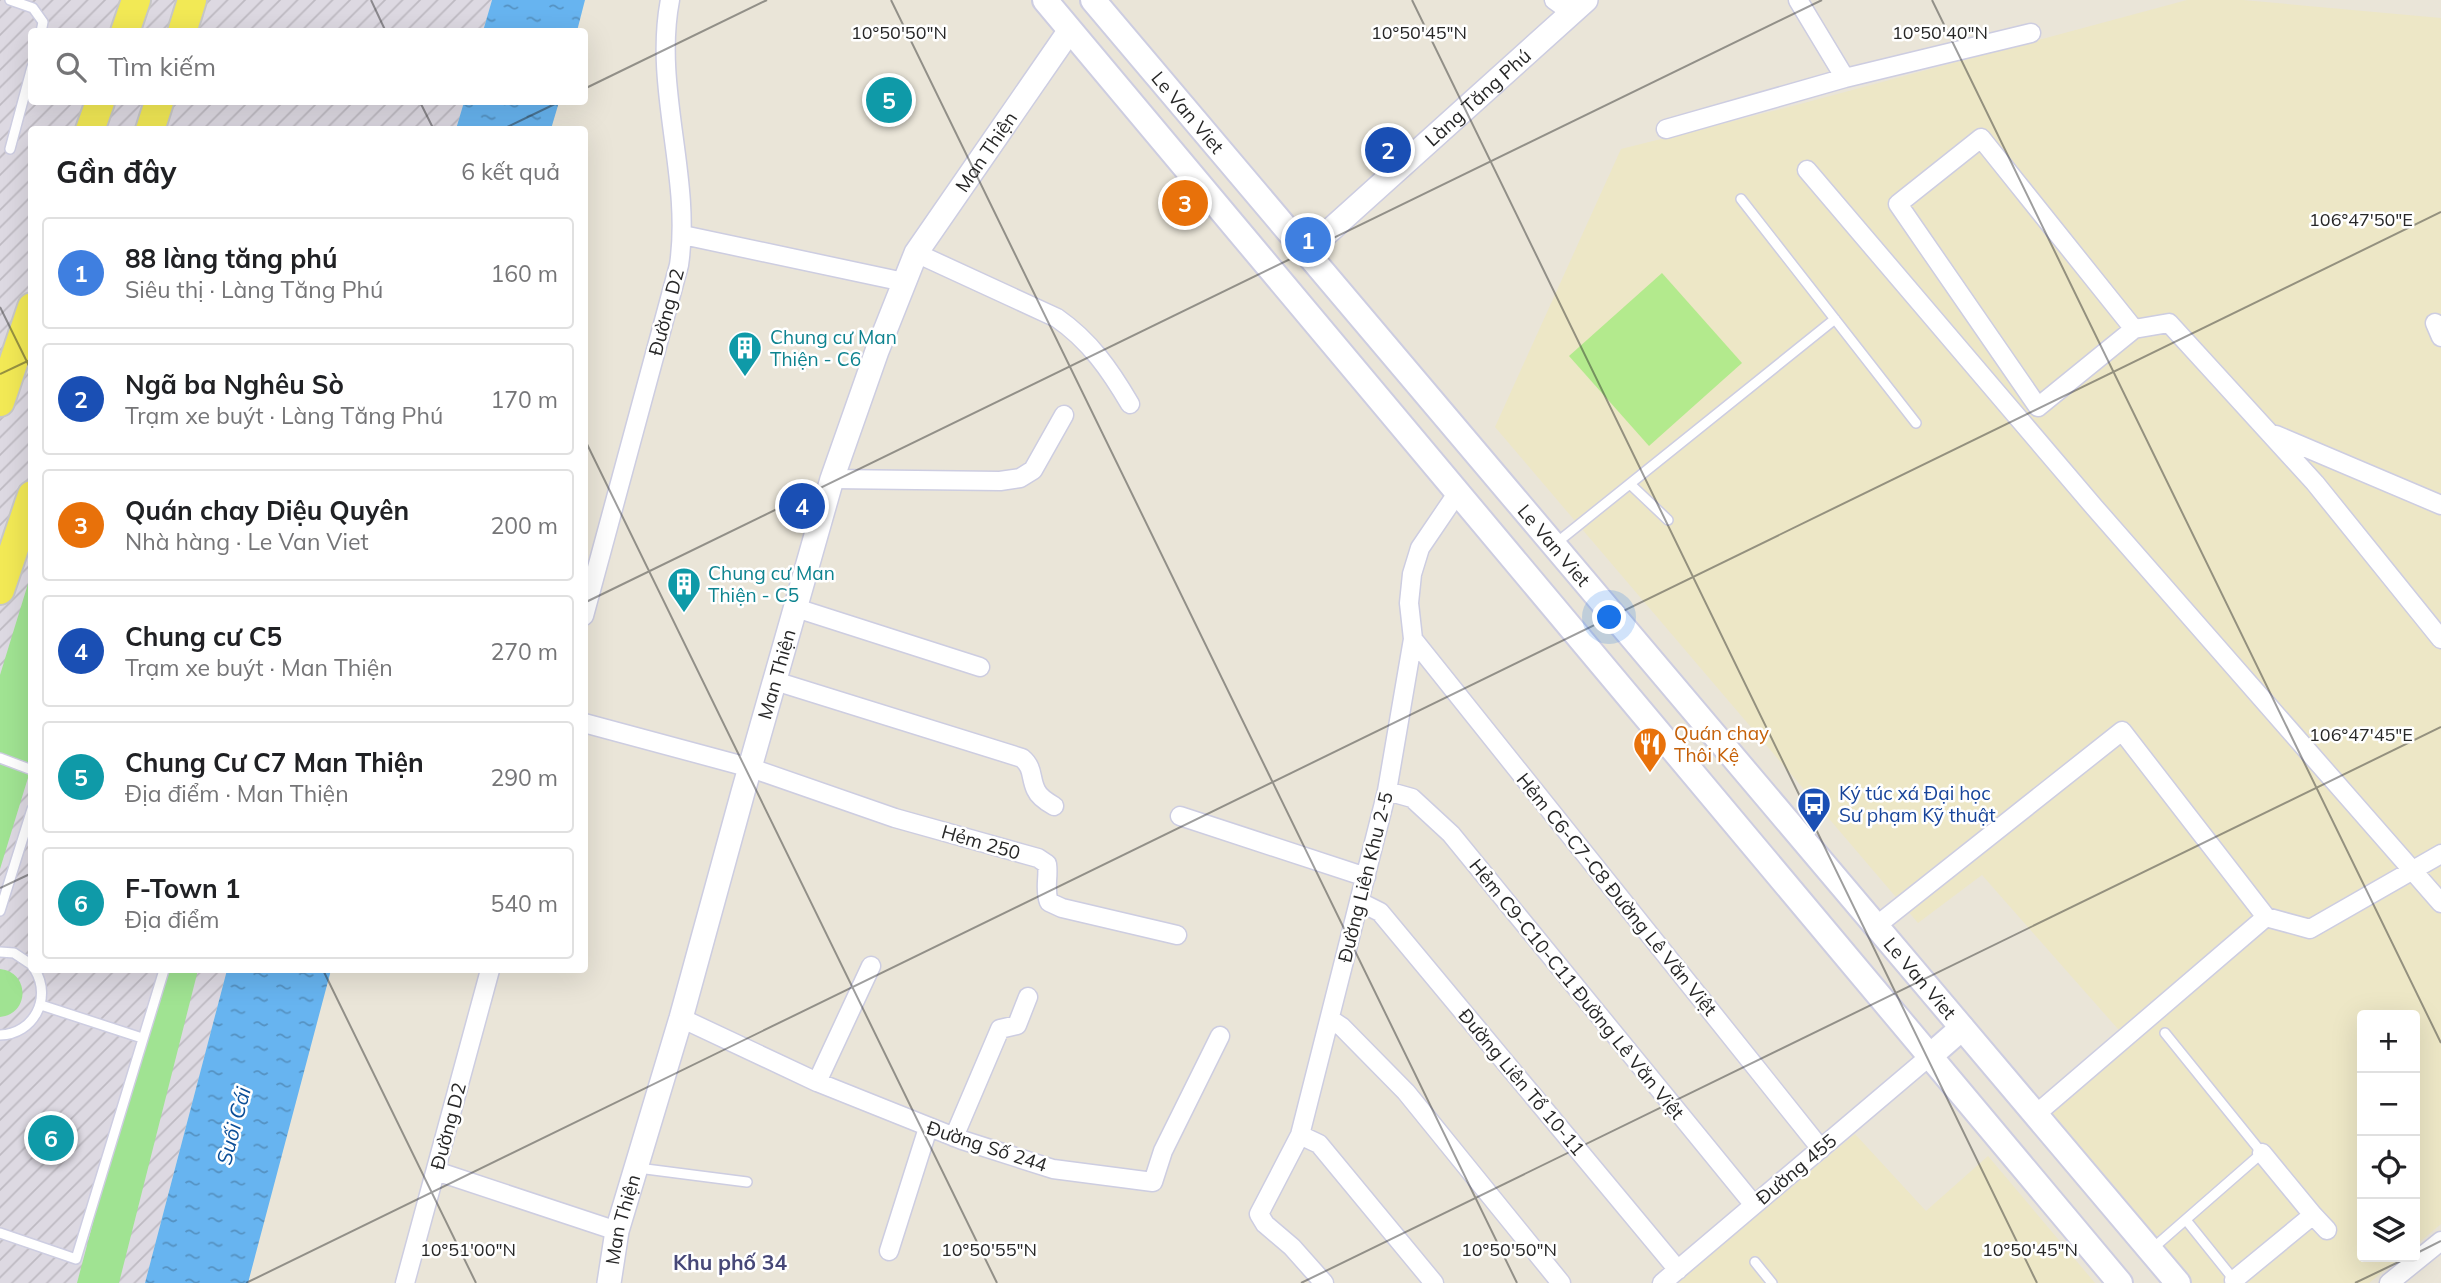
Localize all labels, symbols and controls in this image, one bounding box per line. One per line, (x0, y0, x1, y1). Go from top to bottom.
text: 10°50'50"N (851, 21, 947, 44)
text: 10°50'45"N (1371, 21, 1467, 44)
text: 10°50'40"N (1892, 21, 1988, 44)
search box (28, 28, 588, 105)
street label: Làng Tăng Phú (1420, 44, 1536, 151)
icon: search (52, 48, 90, 86)
text: Tìm kiếm (108, 50, 216, 83)
street label: Le Van Viet (1146, 66, 1230, 158)
pin: 5 (866, 74, 912, 126)
street label: Man Thiện (950, 107, 1022, 197)
pin: 2 (1365, 124, 1411, 176)
text: Gần đây (56, 153, 177, 191)
text: 6 kết quả (461, 157, 560, 186)
pin: 3 (1162, 177, 1208, 229)
text: 106°47'50"E (2309, 208, 2413, 231)
pin: 1 (1285, 214, 1331, 266)
text: 88 làng tăng phú (125, 242, 337, 275)
text: 1 (74, 259, 88, 288)
text: 160 m (490, 259, 558, 288)
street label: Đường D2 (643, 266, 689, 358)
text: Siêu thị · Làng Tăng Phú (125, 275, 383, 304)
place label: Chung cư Man Thiện - C6 (770, 325, 897, 371)
building icon: Chung cư Man Thiện - C6 (726, 329, 764, 378)
text: Ngã ba Nghêu Sò (125, 368, 344, 401)
text: 2 (74, 385, 88, 414)
text: 170 m (490, 385, 558, 414)
text: Trạm xe buýt · Làng Tăng Phú (125, 401, 443, 430)
pin: 4 (779, 480, 825, 532)
text: Quán chay Diệu Quyên (125, 494, 409, 527)
street label: Le Van Viet (1513, 499, 1596, 591)
text: 3 (74, 511, 88, 540)
text: 200 m (490, 511, 558, 540)
text: Nhà hàng · Le Van Viet (125, 527, 368, 556)
place label: Chung cư Man Thiện - C5 (708, 561, 835, 607)
building icon: Chung cư Man Thiện - C5 (665, 565, 703, 614)
your location (1592, 600, 1626, 634)
text: Chung cư C5 (125, 620, 282, 653)
street label: Man Thiện (752, 626, 801, 722)
text: 4 (74, 637, 88, 666)
text: 270 m (490, 637, 558, 666)
text: Trạm xe buýt · Man Thiện (125, 653, 393, 682)
place label: Quán chay Thôi Kệ (1674, 721, 1769, 767)
text: 106°47'45"E (2309, 723, 2413, 746)
restaurant icon: Quán chay Thôi Kệ (1631, 725, 1669, 774)
text: Chung Cư C7 Man Thiện (125, 746, 424, 779)
text: 5 (74, 763, 88, 792)
text: 290 m (490, 763, 558, 792)
street label: Hẻm C6-C7-C8 Đường Lê Văn Việt (1512, 768, 1723, 1021)
text: Địa điểm · Man Thiện (125, 779, 349, 808)
place label: Ký túc xá Đại học Sư phạm Kỹ thuật (1839, 781, 1996, 827)
bus stop icon: Ký túc xá Đại học Sư phạm Kỹ thuật (1795, 785, 1833, 834)
street label: Đường Liên Khu 2-5 (1332, 789, 1398, 965)
street label: Hẻm 250 (939, 819, 1023, 865)
street label: Hẻm C9-C10-C11 Đường Lê Văn Việt (1464, 854, 1690, 1124)
text: F-Town 1 (125, 872, 240, 905)
text: 6 (74, 889, 88, 918)
text: 540 m (490, 889, 558, 918)
text: Địa điểm (125, 905, 219, 934)
street label: Le Van Viet (1879, 932, 1962, 1024)
street label: Đường Liên Tổ 10-11 (1454, 1004, 1590, 1160)
map controls (2357, 1010, 2420, 1262)
button: + (2357, 1010, 2420, 1073)
button: − (2357, 1073, 2420, 1136)
street label: Đường D2 (425, 1080, 471, 1172)
water label: Suối Cái (210, 1083, 256, 1168)
pin: 6 (28, 1112, 74, 1164)
street label: Đường Số 244 (924, 1115, 1050, 1177)
street label: Đường 455 (1751, 1128, 1841, 1210)
button: locate (2357, 1136, 2420, 1199)
street label: Man Thiện (600, 1171, 645, 1266)
button: layers (2357, 1199, 2420, 1262)
text: 10°51'00"N (420, 1238, 516, 1261)
text: 10°50'55"N (941, 1238, 1037, 1261)
text: 10°50'50"N (1461, 1238, 1557, 1261)
text: 10°50'45"N (1982, 1238, 2078, 1261)
district label: Khu phố 34 (673, 1249, 787, 1275)

